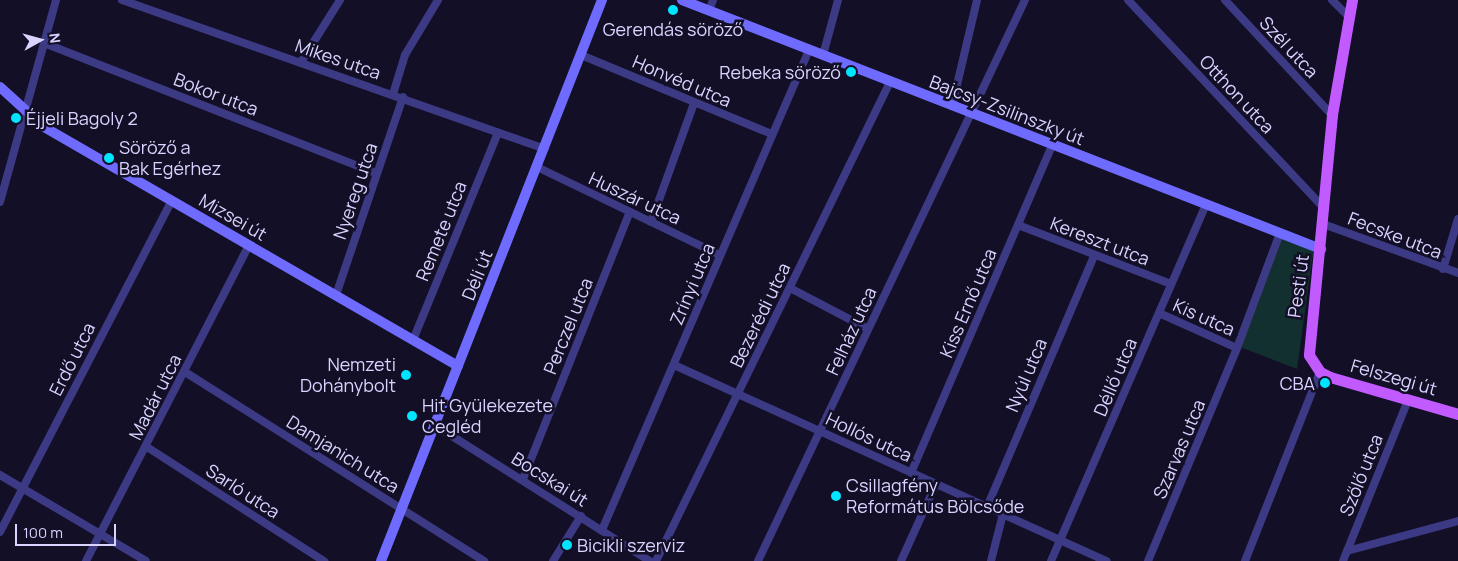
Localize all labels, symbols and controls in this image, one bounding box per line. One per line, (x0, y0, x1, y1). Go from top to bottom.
marker: Gerendás söröző (667, 4, 679, 16)
street label: Szél utca (1255, 12, 1323, 82)
north arrow (15, 15, 65, 65)
place label: Gerendás söröző (603, 18, 743, 40)
text: N (45, 32, 65, 44)
street label: Mikes utca (292, 34, 384, 84)
street label: Otthon utca (1195, 50, 1279, 138)
street label: Honvéd utca (629, 51, 735, 111)
place label: Rebeka söröző (719, 61, 841, 83)
marker: Rebeka söröző (845, 66, 857, 78)
street label: Bokor utca (171, 68, 261, 120)
street label: Bajcsy-Zsilinszky út (926, 70, 1088, 150)
place label: Éjjeli Bagoly 2 (26, 107, 138, 129)
marker: Éjjeli Bagoly 2 (10, 112, 22, 124)
place label: Söröző a Bak Egérhez (119, 137, 221, 180)
street label: Nyereg utca (328, 140, 382, 242)
marker: Söröző a Bak Egérhez (103, 152, 115, 164)
street label: Huszár utca (586, 167, 684, 229)
street label: Remete utca (411, 178, 471, 284)
street label: Mizsei út (195, 189, 271, 245)
street label: Fecske utca (1345, 207, 1445, 263)
street label: Kereszt utca (1047, 212, 1153, 270)
street label: Zrínyi utca (665, 240, 719, 328)
street label: Kiss Ernő utca (935, 245, 1001, 361)
street label: Déli út (457, 247, 497, 303)
street label: Pesti út (1283, 253, 1313, 319)
street label: Bezerédi utca (725, 259, 795, 371)
street label: Perczel utca (539, 275, 597, 377)
street label: Felház utca (821, 283, 881, 379)
street label: Kis utca (1170, 294, 1238, 340)
street label: Erdő utca (44, 319, 100, 399)
street label: Nyúl utca (1001, 335, 1051, 415)
street label: Déllő utca (1089, 335, 1141, 419)
street label: Madár utca (124, 351, 186, 443)
place label: Nemzeti Dohánybolt (300, 354, 396, 396)
street label: Felszegi út (1348, 354, 1440, 400)
marker: Nemzeti Dohánybolt (400, 369, 412, 381)
place label: CBA (1280, 372, 1315, 394)
marker: CBA (1319, 377, 1331, 389)
place label: Hit Gyülekezete Cegléd (422, 395, 553, 438)
street label: Szarvas utca (1148, 396, 1210, 502)
street label: Hollós utca (823, 408, 915, 466)
marker: Hit Gyülekezete Cegléd (406, 410, 418, 422)
street label: Damjanich utca (283, 411, 403, 497)
street label: Szőlő utca (1335, 431, 1387, 519)
street label: Bocskai út (508, 447, 592, 511)
street label: Sarló utca (202, 459, 284, 523)
place label: Csillagfény Református Bölcsőde (846, 475, 1024, 518)
marker: Csillagfény Református Bölcsőde (830, 490, 842, 502)
scale bar (18, 514, 119, 546)
text: 100 m (23, 522, 63, 543)
place label: Bicikli szerviz (577, 534, 685, 556)
marker: Bicikli szerviz (561, 539, 573, 551)

